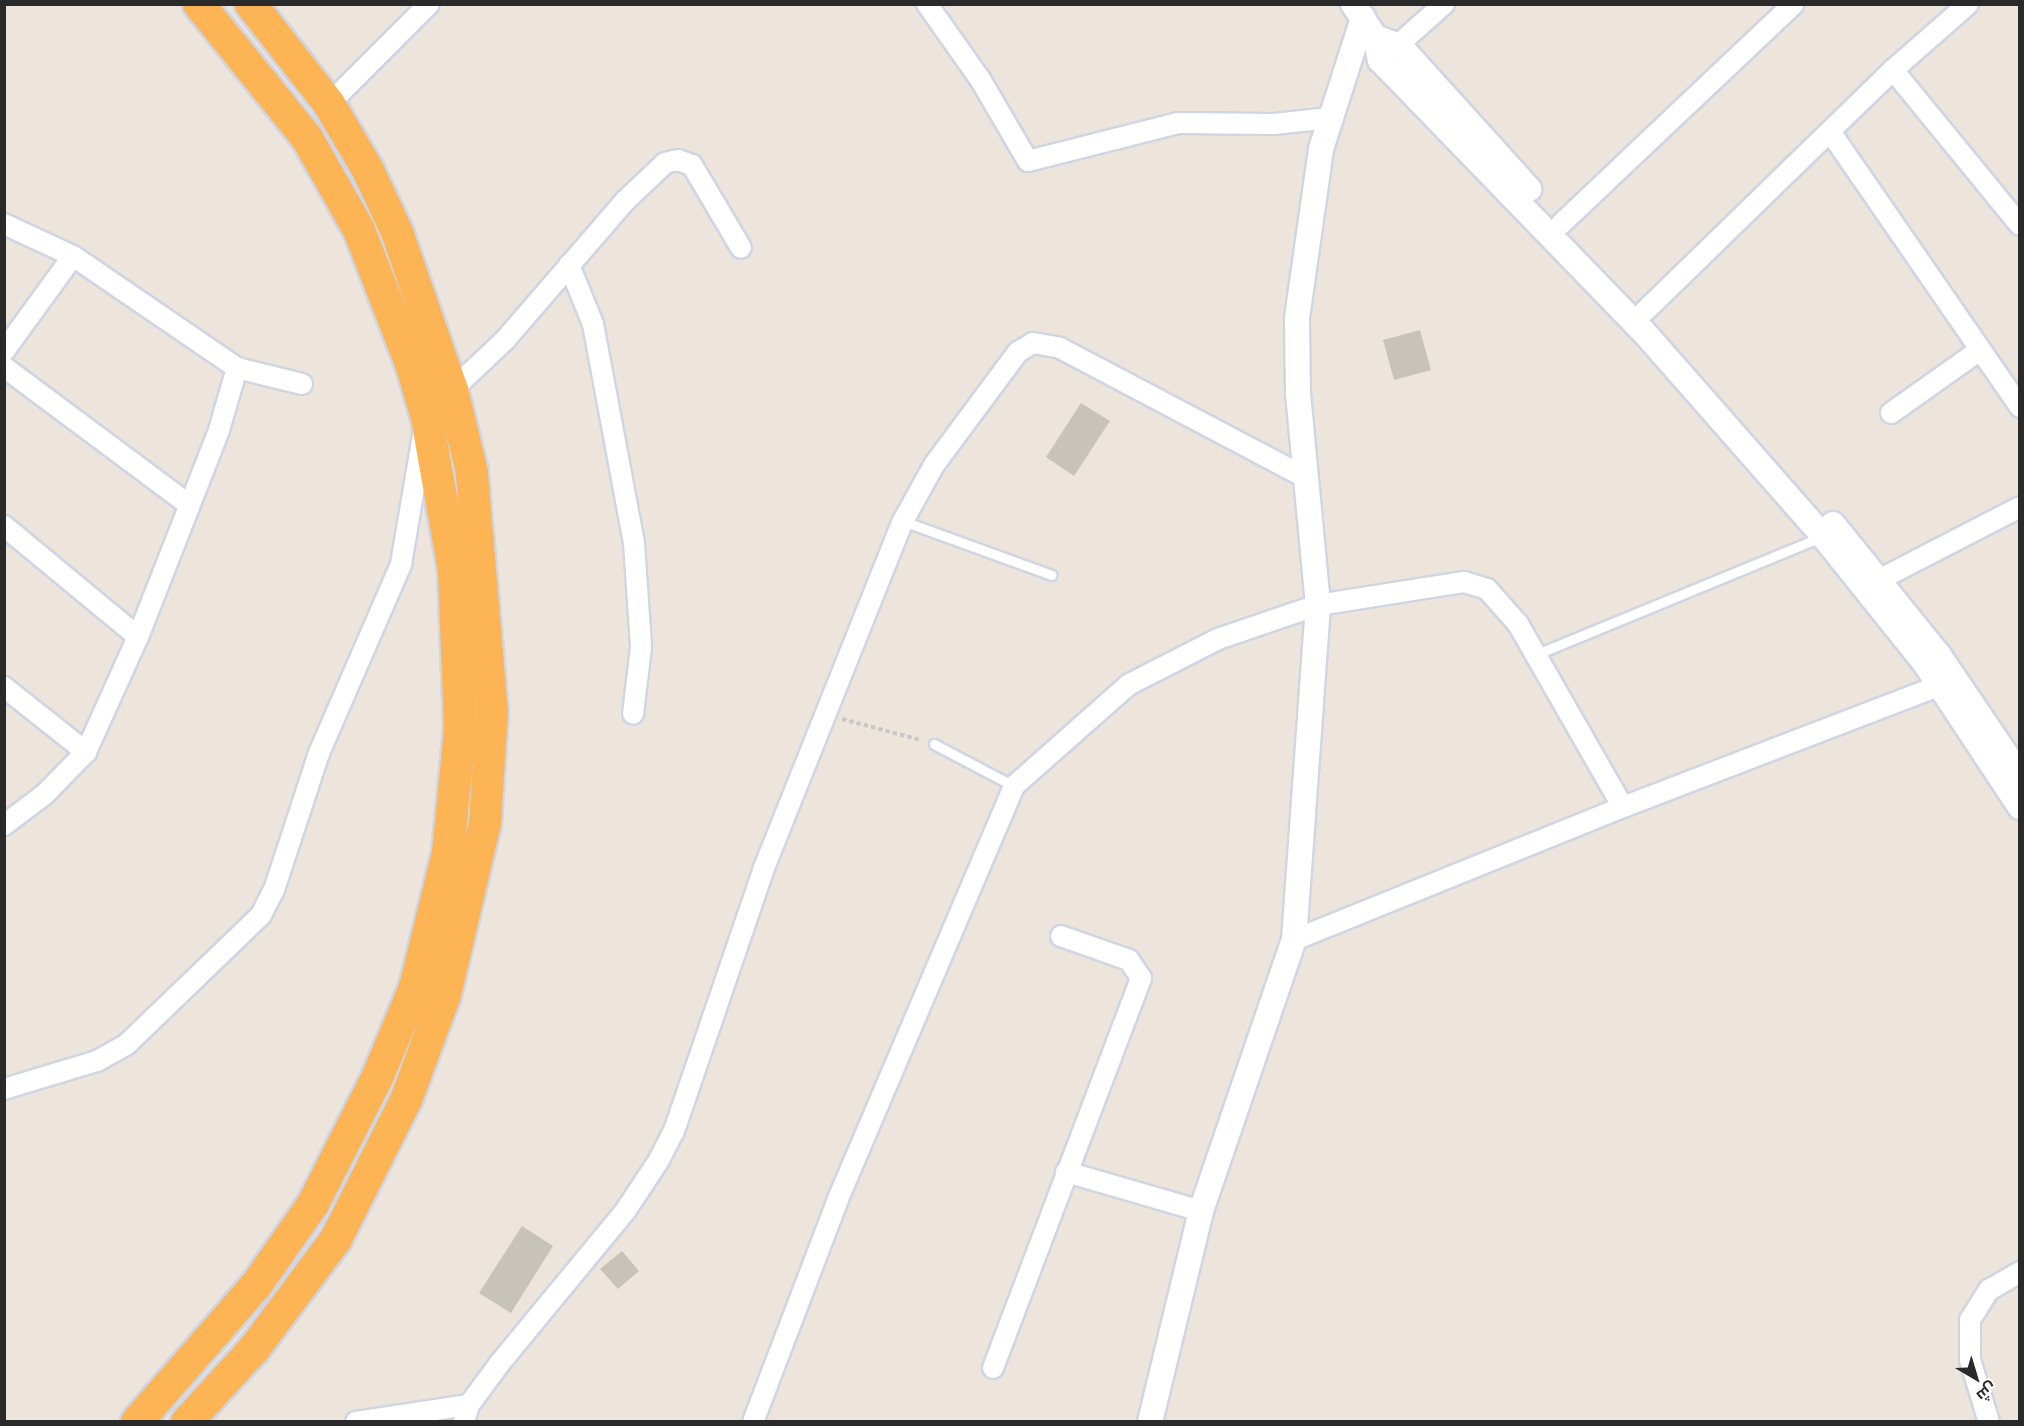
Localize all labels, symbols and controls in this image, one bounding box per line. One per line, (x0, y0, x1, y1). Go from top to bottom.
north arrow (1946, 1348, 2006, 1408)
text: ش (1973, 1379, 2001, 1406)

